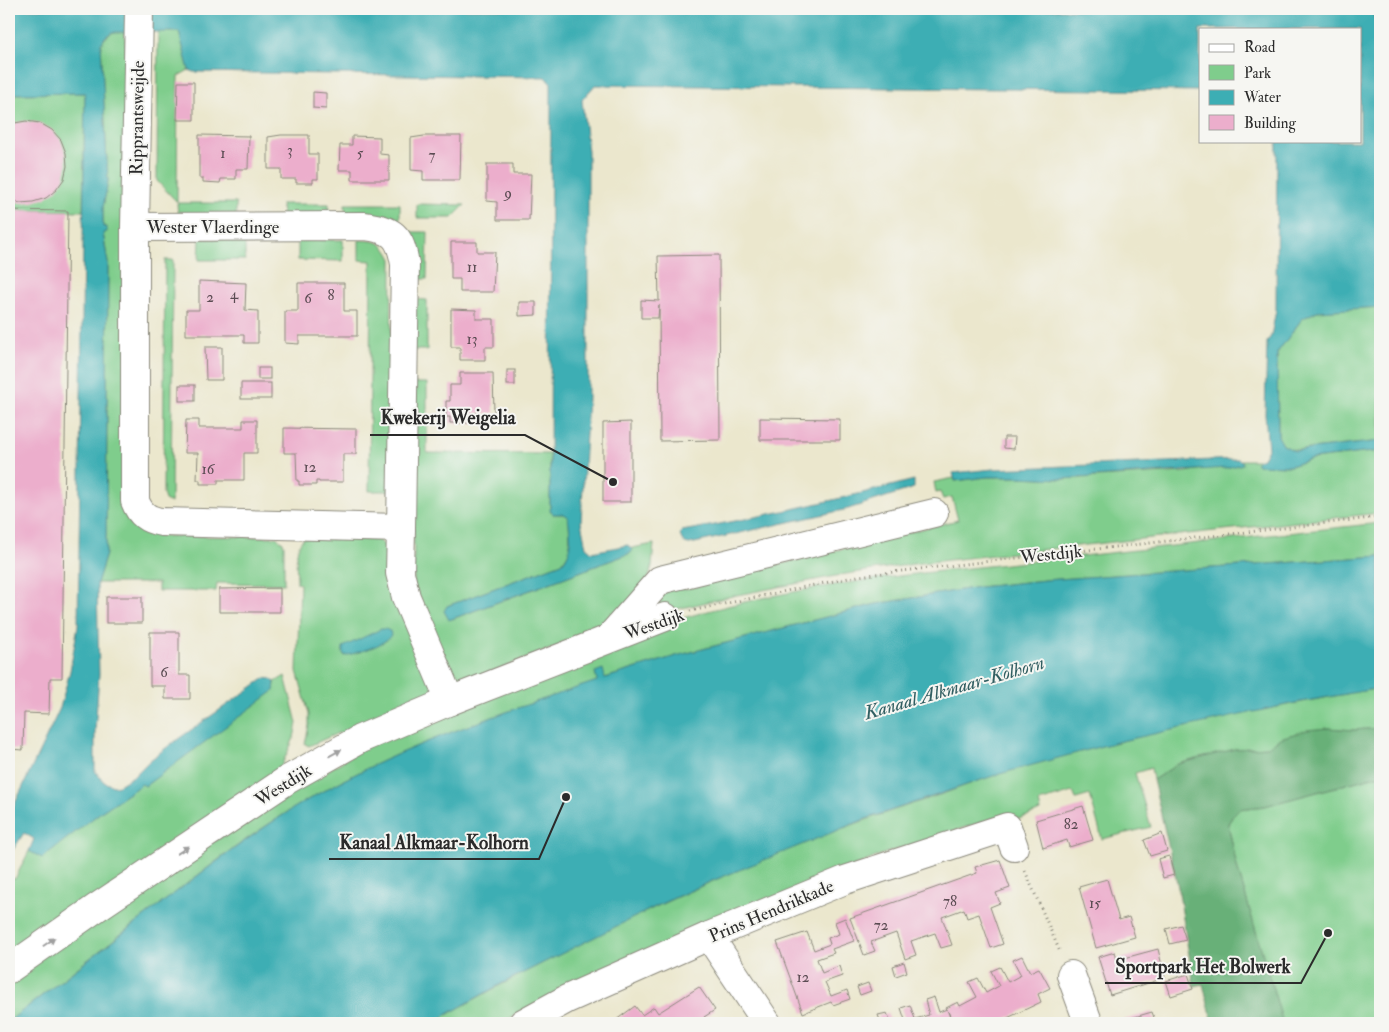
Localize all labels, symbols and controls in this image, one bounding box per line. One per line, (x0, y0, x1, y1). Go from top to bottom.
legend (1199, 28, 1362, 142)
text: Road (1244, 38, 1276, 57)
street label: Ripprantsweijde (125, 60, 150, 176)
text: Park (1244, 64, 1271, 83)
text: Water (1243, 88, 1281, 107)
text: Building (1244, 114, 1296, 133)
house number: 3 (287, 141, 293, 160)
house number: 1 (220, 144, 226, 163)
house number: 5 (357, 144, 364, 163)
house number: 7 (429, 146, 436, 165)
house number: 9 (503, 184, 512, 203)
street label: Wester Vlaerdinge (146, 216, 280, 239)
house number: 11 (467, 258, 477, 277)
house number: 4 (230, 285, 239, 304)
house number: 8 (327, 286, 335, 305)
house number: 2 (206, 288, 214, 307)
house number: 6 (304, 289, 313, 308)
house number: 13 (466, 330, 478, 349)
callout: Kwekerij Weigelia (370, 401, 525, 435)
text: Kwekerij Weigelia (380, 406, 517, 431)
house number: 12 (304, 458, 317, 477)
house number: 16 (202, 460, 216, 479)
street label: Westdijk (1018, 540, 1084, 569)
street label: Westdijk (620, 603, 688, 646)
water label: Kanaal Alkmaar-Kolhorn (861, 651, 1047, 725)
house number: 6 (160, 663, 169, 682)
one-way arrow (328, 749, 341, 758)
street label: Westdijk (250, 759, 316, 812)
house number: 82 (1064, 815, 1079, 834)
callout: Kanaal Alkmaar-Kolhorn (329, 825, 539, 859)
text: Kanaal Alkmaar-Kolhorn (339, 831, 529, 855)
one-way arrow (176, 845, 190, 855)
street label: Prins Hendrikkade (705, 875, 838, 948)
house number: 78 (943, 892, 957, 911)
house number: 15 (1089, 894, 1101, 913)
house number: 72 (874, 916, 889, 935)
one-way arrow (42, 937, 56, 947)
callout: Sportpark Het Bolwerk (1105, 949, 1301, 983)
text: Sportpark Het Bolwerk (1115, 955, 1292, 980)
house number: 12 (797, 968, 810, 987)

